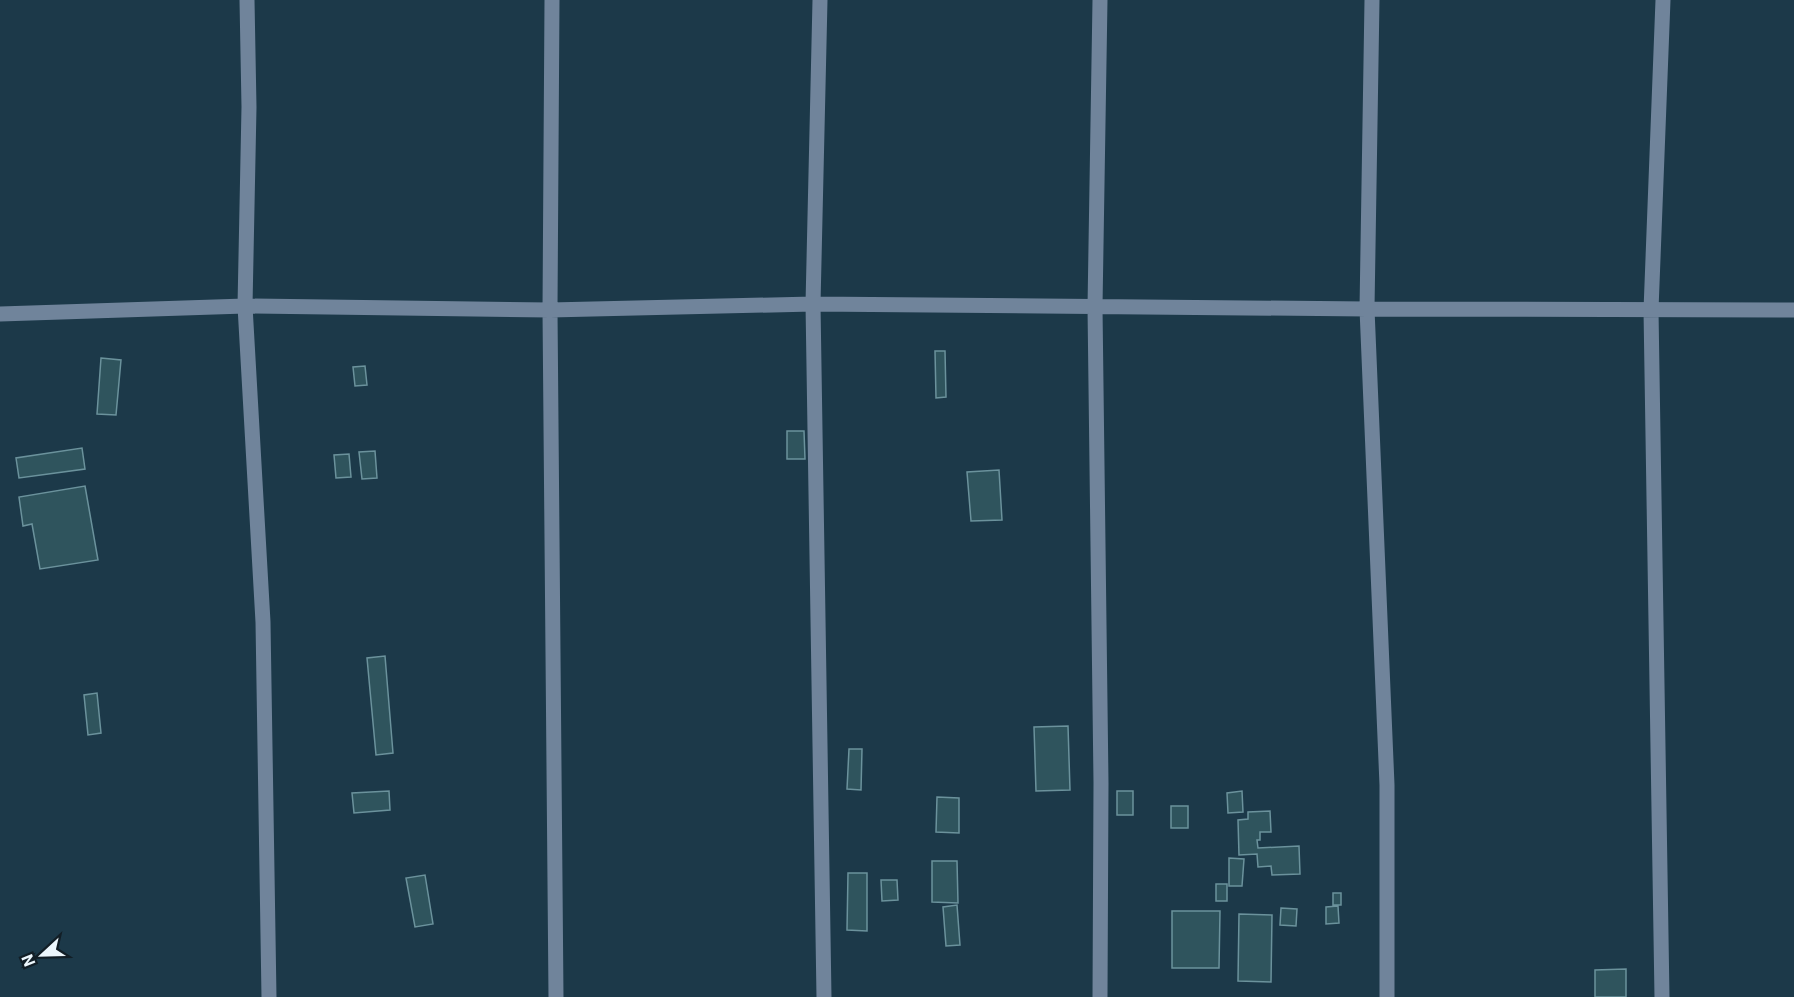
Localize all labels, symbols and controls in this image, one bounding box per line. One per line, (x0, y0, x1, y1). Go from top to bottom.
north arrow (12, 925, 72, 985)
text: N (18, 952, 39, 969)

